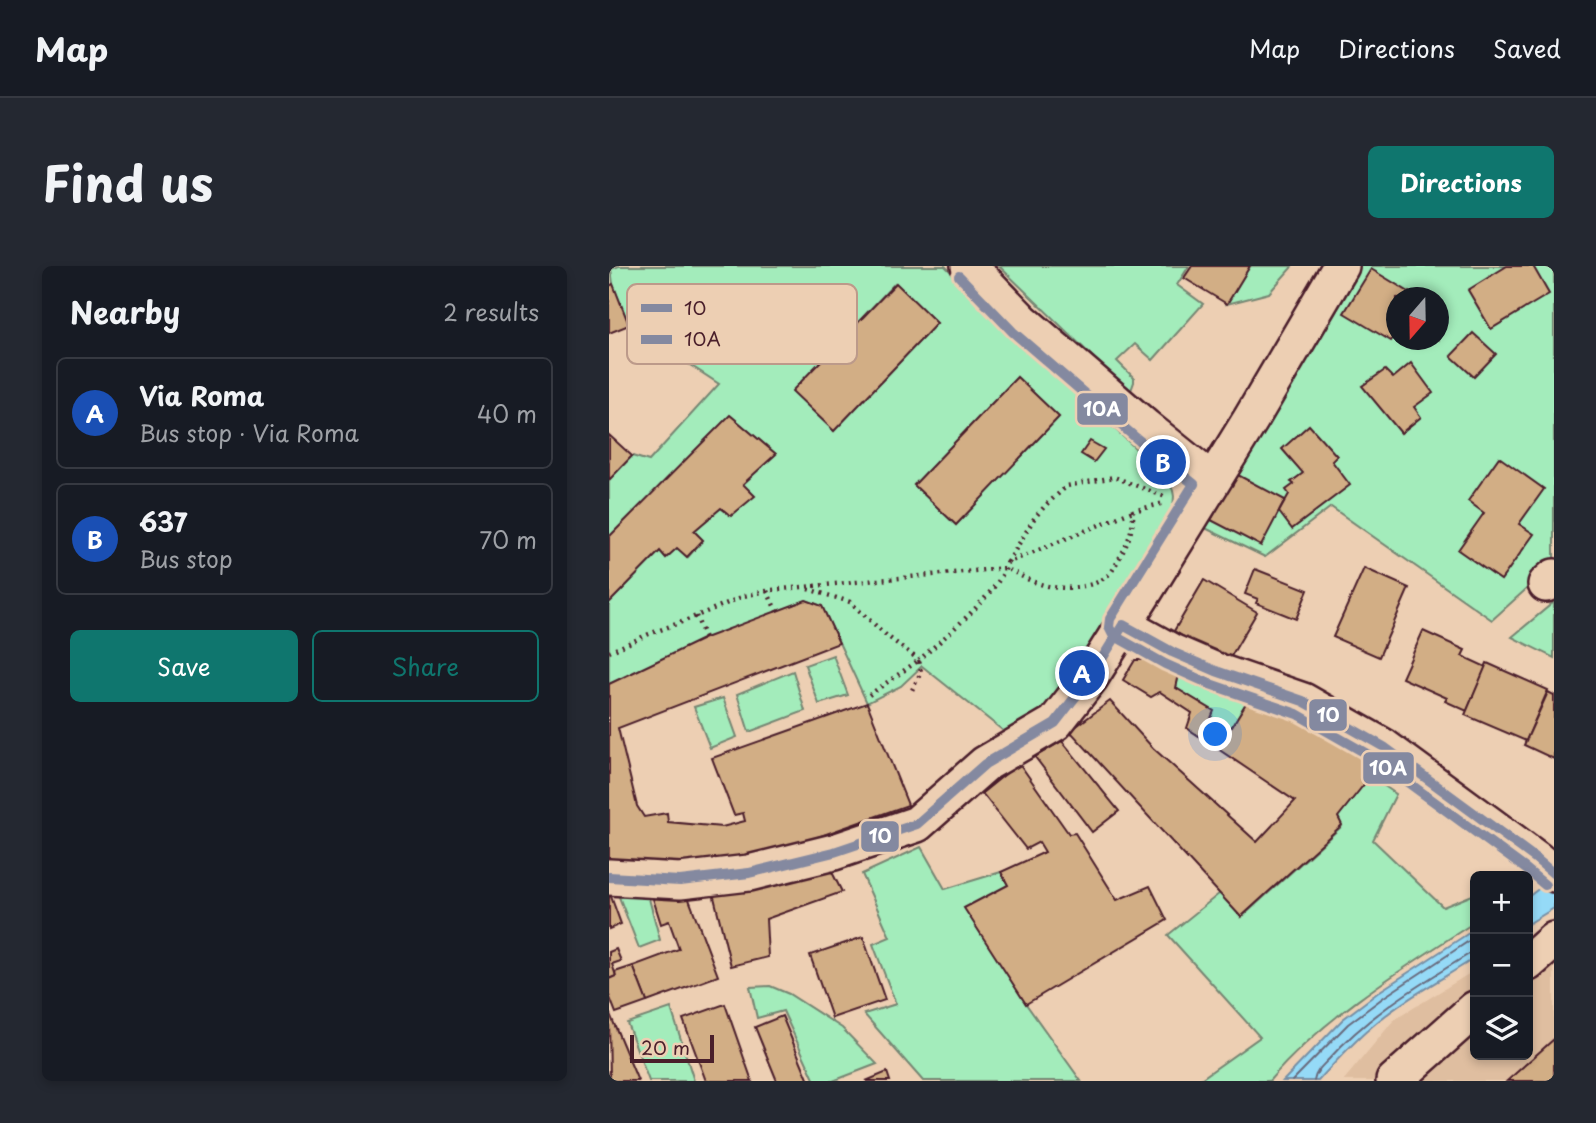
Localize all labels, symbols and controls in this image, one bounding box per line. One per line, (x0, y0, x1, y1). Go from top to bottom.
text: Map (35, 23, 108, 73)
text: Map (1249, 30, 1300, 66)
text: Directions (1338, 30, 1455, 66)
text: Saved (1493, 30, 1561, 66)
text: Find us (42, 145, 213, 219)
button: Directions (1368, 146, 1554, 218)
legend (627, 284, 857, 364)
north arrow (1386, 287, 1449, 350)
text: Nearby (70, 289, 180, 334)
text: 10 (684, 293, 706, 321)
text: 2 results (443, 294, 539, 329)
text: 10A (684, 324, 721, 352)
text: Via Roma (139, 376, 264, 415)
line badge: 10A (1076, 392, 1129, 426)
text: 10A (1083, 394, 1121, 422)
text: A (86, 396, 104, 431)
text: 40 m (477, 396, 537, 431)
text: Bus stop · Via Roma (139, 415, 359, 450)
pin: B (1140, 436, 1186, 488)
text: 637 (139, 502, 187, 541)
text: B (87, 522, 103, 557)
text: 70 m (479, 522, 537, 557)
text: Bus stop (139, 541, 233, 576)
button: Save (70, 630, 298, 702)
button: Share (312, 630, 539, 702)
pin: A (1059, 647, 1105, 699)
line badge: 10 (1308, 698, 1348, 732)
text: 10 (1316, 700, 1340, 728)
your location (1198, 717, 1232, 751)
line badge: 10A (1362, 751, 1415, 785)
text: 10A (1369, 753, 1407, 781)
line badge: 10 (860, 820, 900, 853)
text: 10 (868, 821, 892, 849)
map controls (1470, 871, 1533, 1060)
button: + (1470, 871, 1533, 934)
button: − (1470, 934, 1533, 997)
button: layers (1470, 997, 1533, 1060)
scale bar (630, 1032, 714, 1064)
text: 20 m (641, 1033, 690, 1061)

